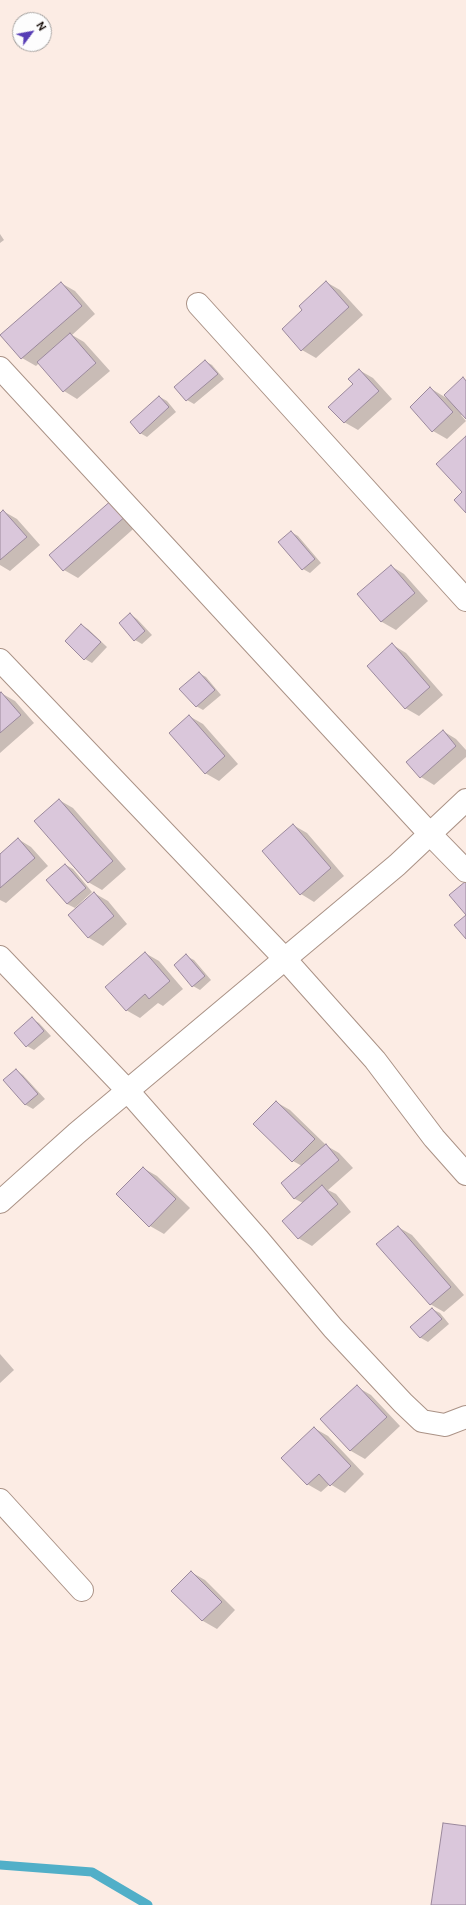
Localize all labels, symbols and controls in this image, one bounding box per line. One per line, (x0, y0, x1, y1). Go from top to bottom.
north arrow (12, 12, 52, 52)
text: N (33, 19, 49, 33)

